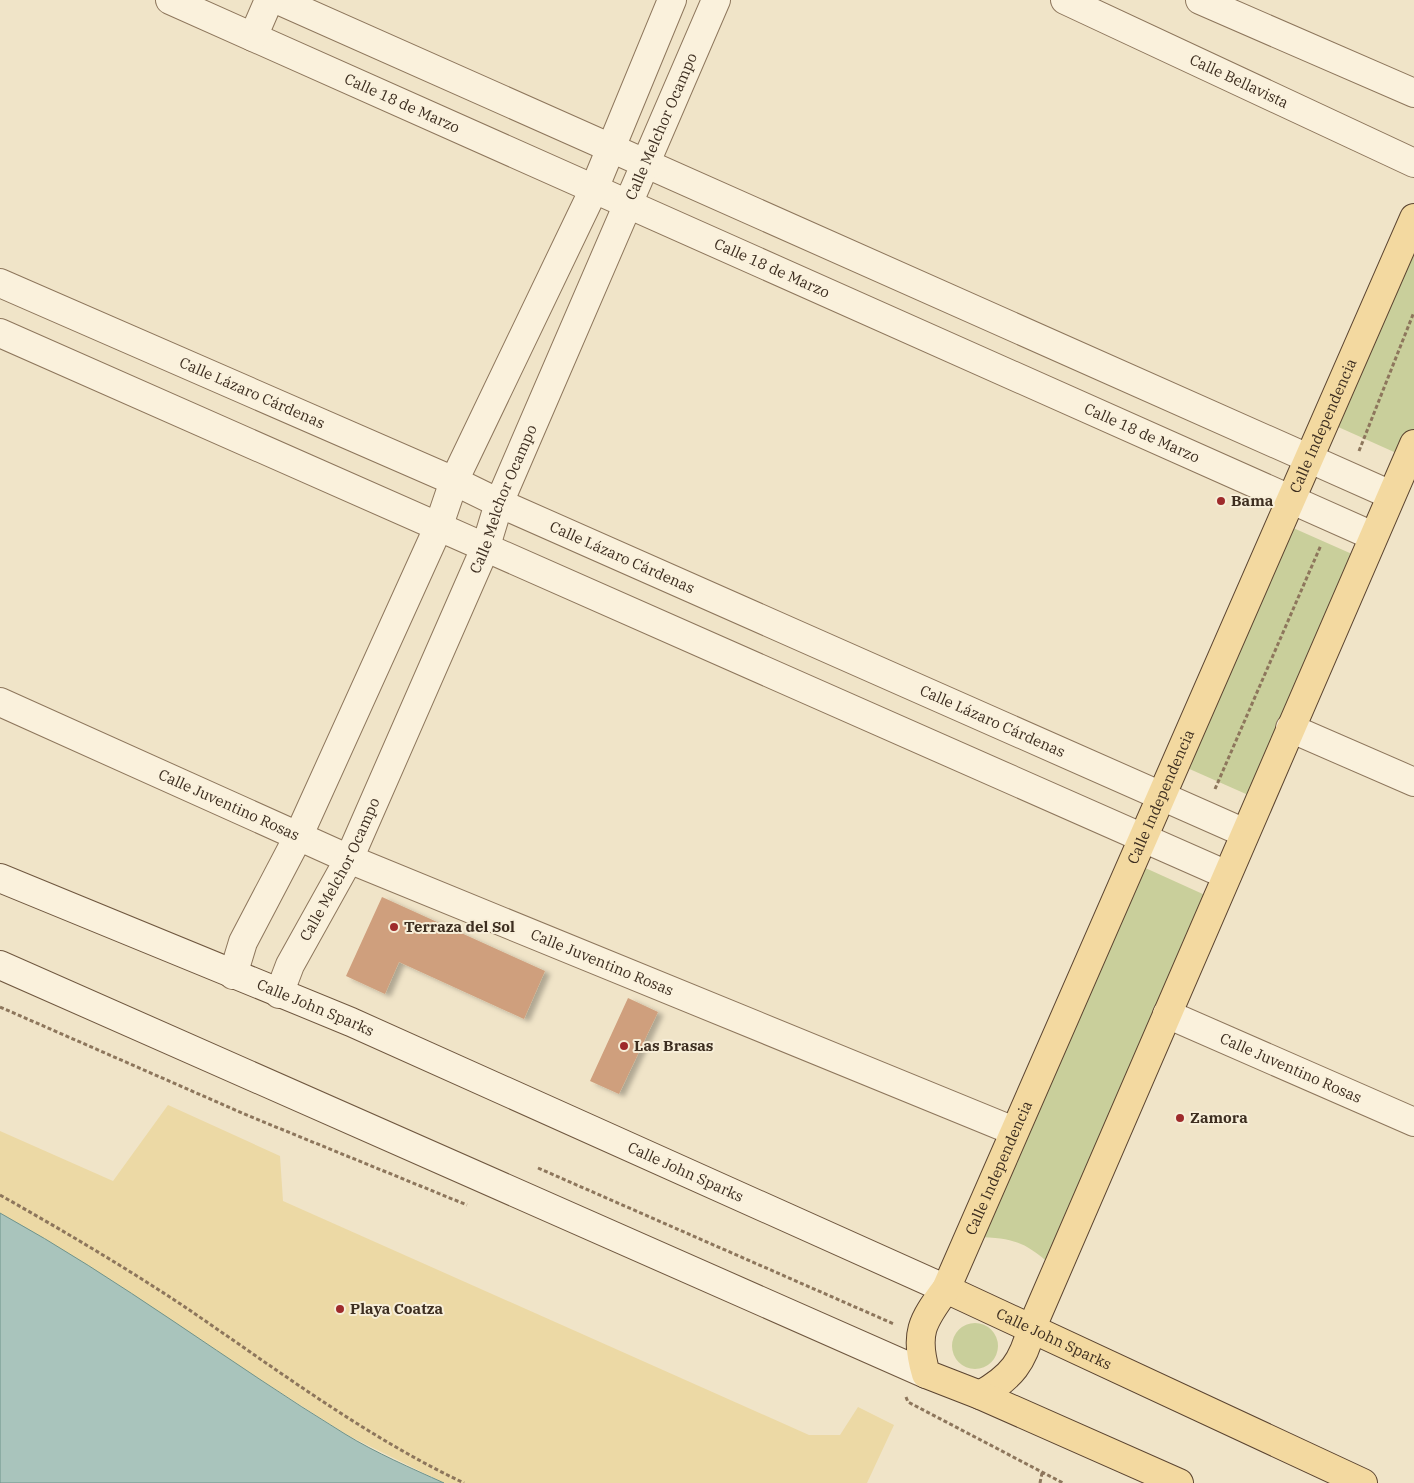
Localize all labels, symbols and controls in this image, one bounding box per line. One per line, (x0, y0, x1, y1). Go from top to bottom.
street label: Calle Melchor Ocampo (621, 50, 701, 203)
street label: Calle Bellavista (1187, 50, 1292, 112)
street label: Calle 18 de Marzo (342, 69, 463, 137)
street label: Calle 18 de Marzo (711, 234, 833, 302)
street label: Calle Lázaro Cárdenas (177, 352, 328, 432)
street label: Calle Independencia (1285, 355, 1360, 496)
street label: Calle 18 de Marzo (1081, 399, 1203, 467)
street label: Calle Melchor Ocampo (465, 422, 541, 576)
place label: Bama (1231, 491, 1274, 510)
marker: Bama (1215, 495, 1227, 507)
street label: Calle Lázaro Cárdenas (547, 517, 698, 597)
street label: Calle Lázaro Cárdenas (917, 680, 1068, 761)
street label: Calle Independencia (1123, 727, 1198, 867)
street label: Calle Juventino Rosas (156, 765, 303, 845)
street label: Calle Melchor Ocampo (295, 795, 384, 944)
place label: Terraza del Sol (404, 917, 515, 936)
marker: Terraza del Sol (388, 921, 400, 933)
street label: Calle Juventino Rosas (528, 924, 676, 1000)
street label: Calle John Sparks (254, 974, 377, 1040)
street label: Calle Juventino Rosas (1217, 1028, 1365, 1107)
place label: Las Brasas (634, 1036, 713, 1055)
marker: Las Brasas (618, 1040, 630, 1052)
street label: Calle Independencia (961, 1098, 1036, 1238)
place label: Zamora (1190, 1108, 1248, 1127)
marker: Zamora (1174, 1112, 1186, 1124)
street label: Calle John Sparks (625, 1137, 747, 1206)
place label: Playa Coatza (350, 1299, 443, 1318)
marker: Playa Coatza (334, 1303, 346, 1315)
street label: Calle John Sparks (993, 1304, 1115, 1374)

